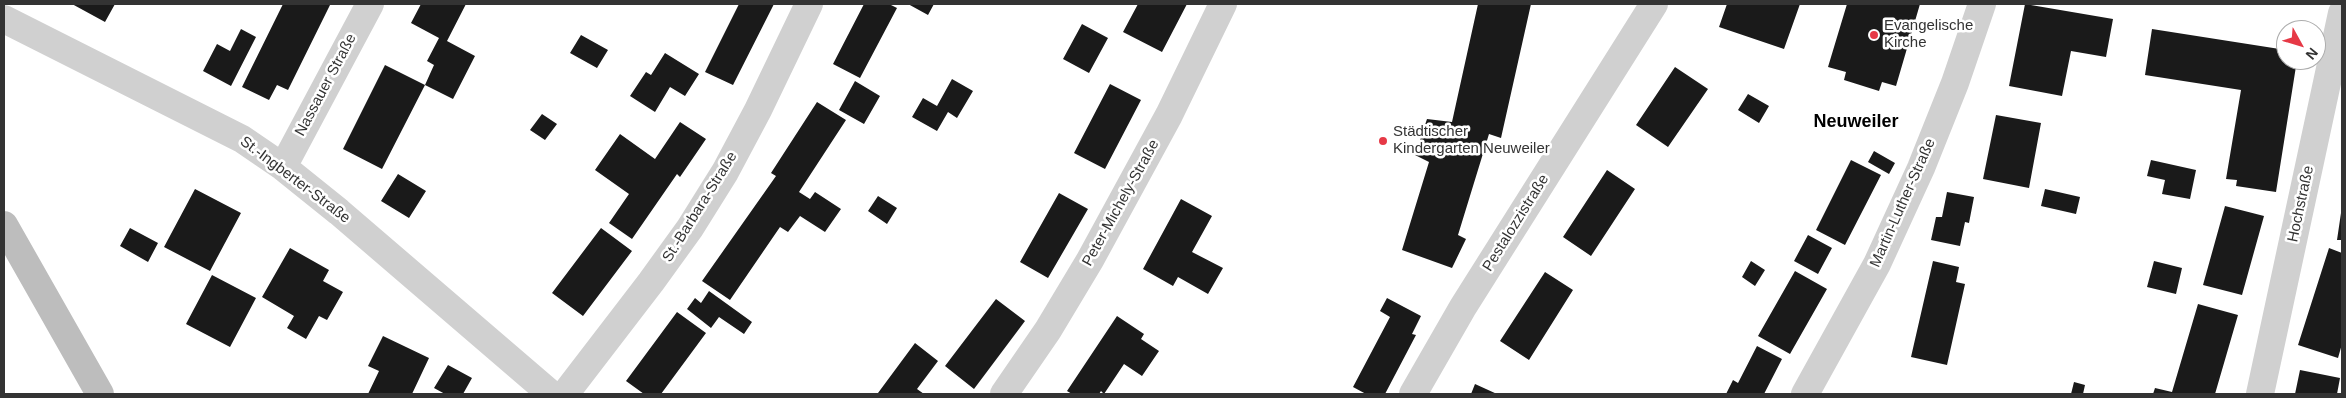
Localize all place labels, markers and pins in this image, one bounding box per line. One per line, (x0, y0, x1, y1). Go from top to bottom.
place label: Evangelische Kirche (1884, 17, 1973, 52)
marker: Evangelische Kirche (1868, 29, 1880, 41)
place label: Städtischer Kindergarten Neuweiler (1393, 123, 1550, 158)
marker: Städtischer Kindergarten Neuweiler (1377, 135, 1389, 147)

